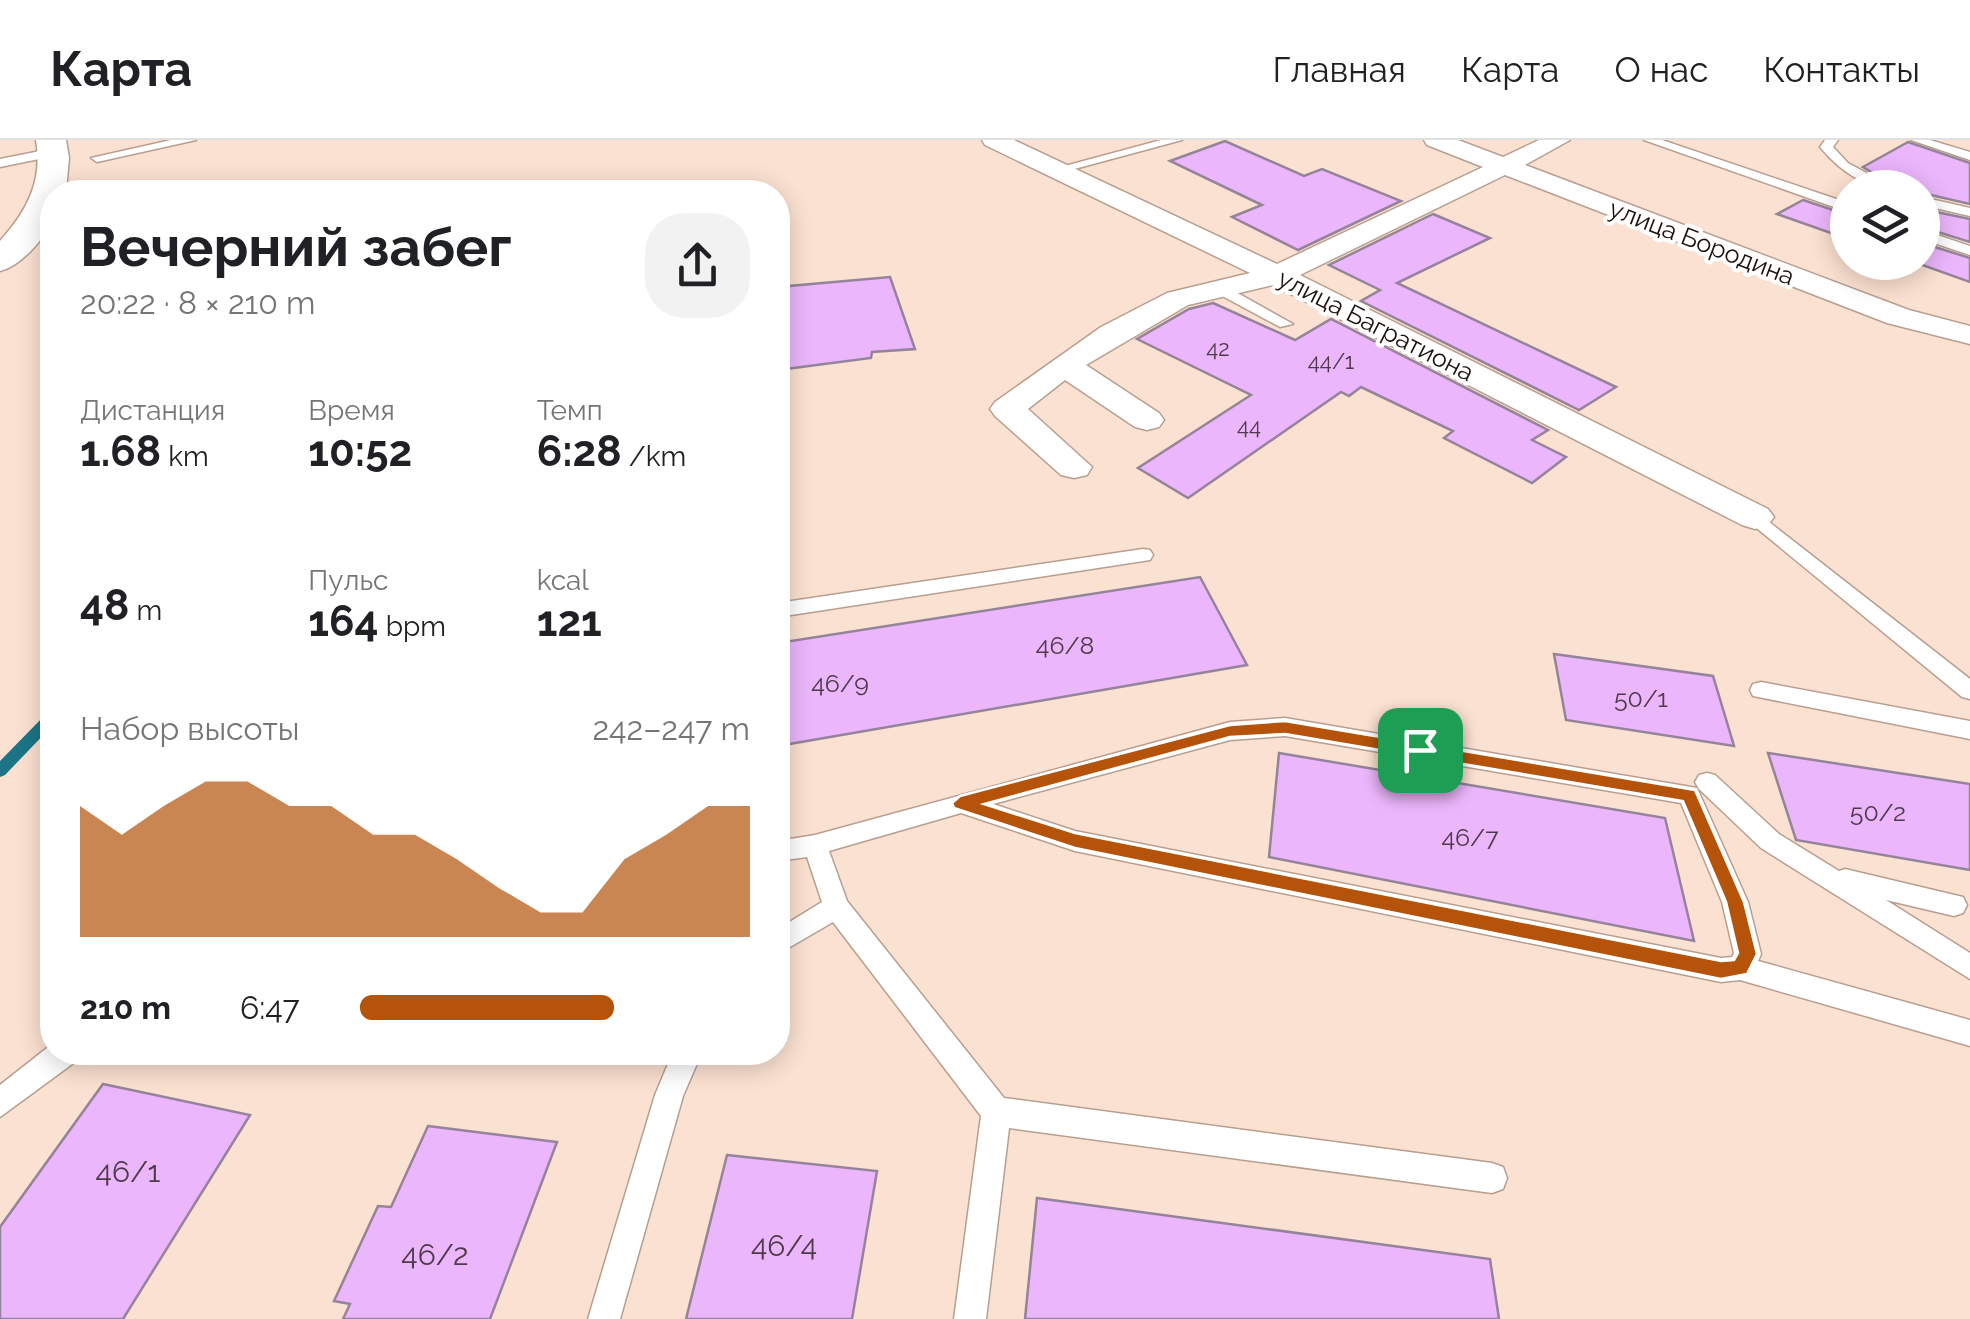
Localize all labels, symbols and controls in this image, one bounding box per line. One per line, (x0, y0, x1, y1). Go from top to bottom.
text: Карта (50, 41, 192, 97)
text: Главная (1273, 49, 1406, 90)
text: Карта (1461, 49, 1559, 90)
text: О нас (1614, 49, 1708, 90)
text: Контакты (1763, 49, 1920, 90)
map controls (1830, 170, 1940, 280)
button: layers (1830, 170, 1940, 280)
street label: улица Бородина (1605, 193, 1799, 291)
button: share (645, 213, 750, 318)
text: Вечерний забег (80, 214, 511, 279)
street label: улица Багратиона (1273, 263, 1479, 387)
text: 20:22 · 8 × 210 m (80, 284, 315, 321)
house number: 42 (1206, 335, 1230, 361)
house number: 44/1 (1308, 348, 1354, 374)
text: Дистанция (80, 394, 225, 427)
text: Время (308, 394, 395, 427)
text: Темп (537, 394, 603, 427)
house number: 44 (1237, 413, 1261, 439)
text: 1.68 (80, 427, 161, 476)
text: 10:52 (308, 427, 412, 476)
text: 6:28 (537, 427, 622, 476)
text: km (161, 440, 209, 473)
text: /km (622, 440, 686, 473)
text: Пульс (308, 564, 388, 597)
text: kcal (537, 564, 589, 597)
text: 48 (80, 581, 129, 630)
text: m (129, 594, 162, 627)
text: 164 (308, 597, 379, 646)
text: 121 (537, 597, 602, 646)
text: bpm (379, 610, 446, 643)
house number: 46/8 (1036, 630, 1094, 660)
house number: 46/9 (811, 668, 869, 698)
house number: 50/1 (1614, 683, 1668, 713)
pin (1378, 708, 1463, 793)
text: Набор высоты (80, 710, 300, 747)
text: 242–247 m (592, 710, 750, 747)
icon: arrive (1393, 723, 1448, 778)
house number: 50/2 (1850, 797, 1906, 827)
house number: 46/7 (1441, 822, 1499, 852)
text: 210 m (80, 989, 171, 1026)
text: 6:47 (240, 989, 300, 1026)
house number: 46/1 (96, 1154, 161, 1189)
house number: 46/4 (751, 1228, 817, 1263)
house number: 46/2 (401, 1237, 469, 1272)

